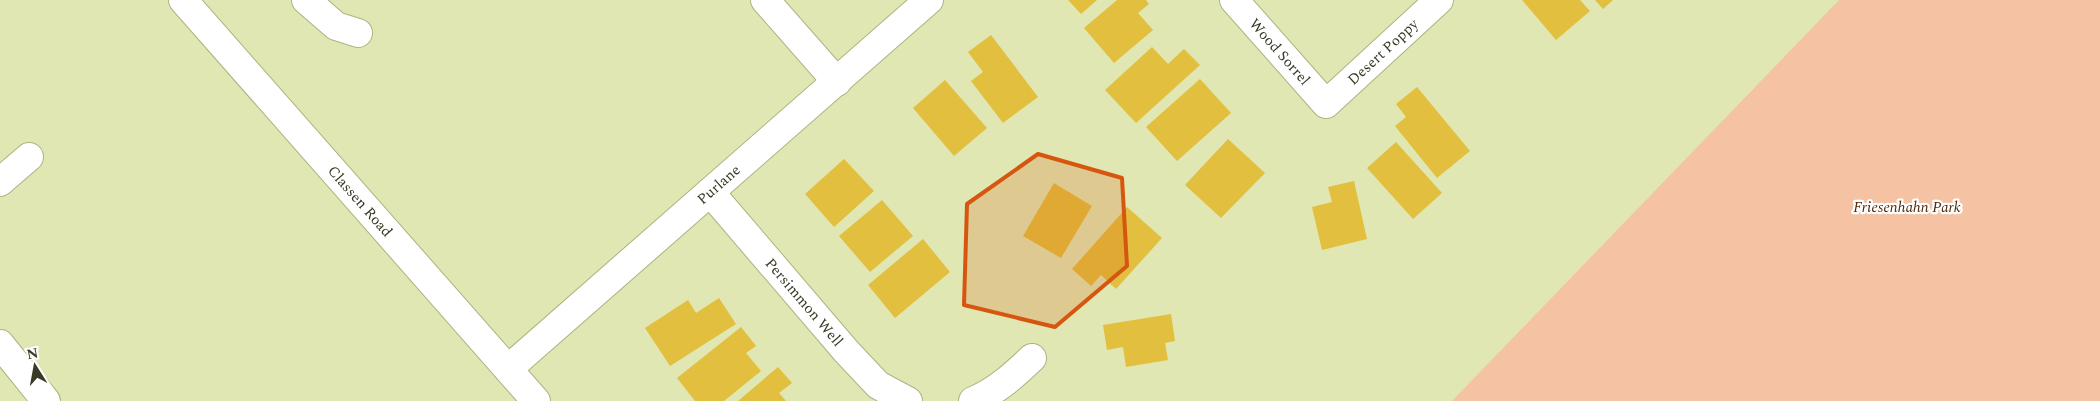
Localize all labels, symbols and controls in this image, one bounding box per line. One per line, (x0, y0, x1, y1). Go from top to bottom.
street label: Wood Sorrel (1244, 13, 1316, 90)
street label: Desert Poppy (1342, 13, 1424, 90)
street label: Purlane (692, 159, 746, 210)
street label: Classen Road (322, 160, 398, 242)
park label: Friesenhahn Park (1853, 196, 1961, 219)
street label: Persimmon Well (760, 253, 849, 352)
north arrow (10, 341, 60, 391)
text: N (25, 342, 40, 365)

